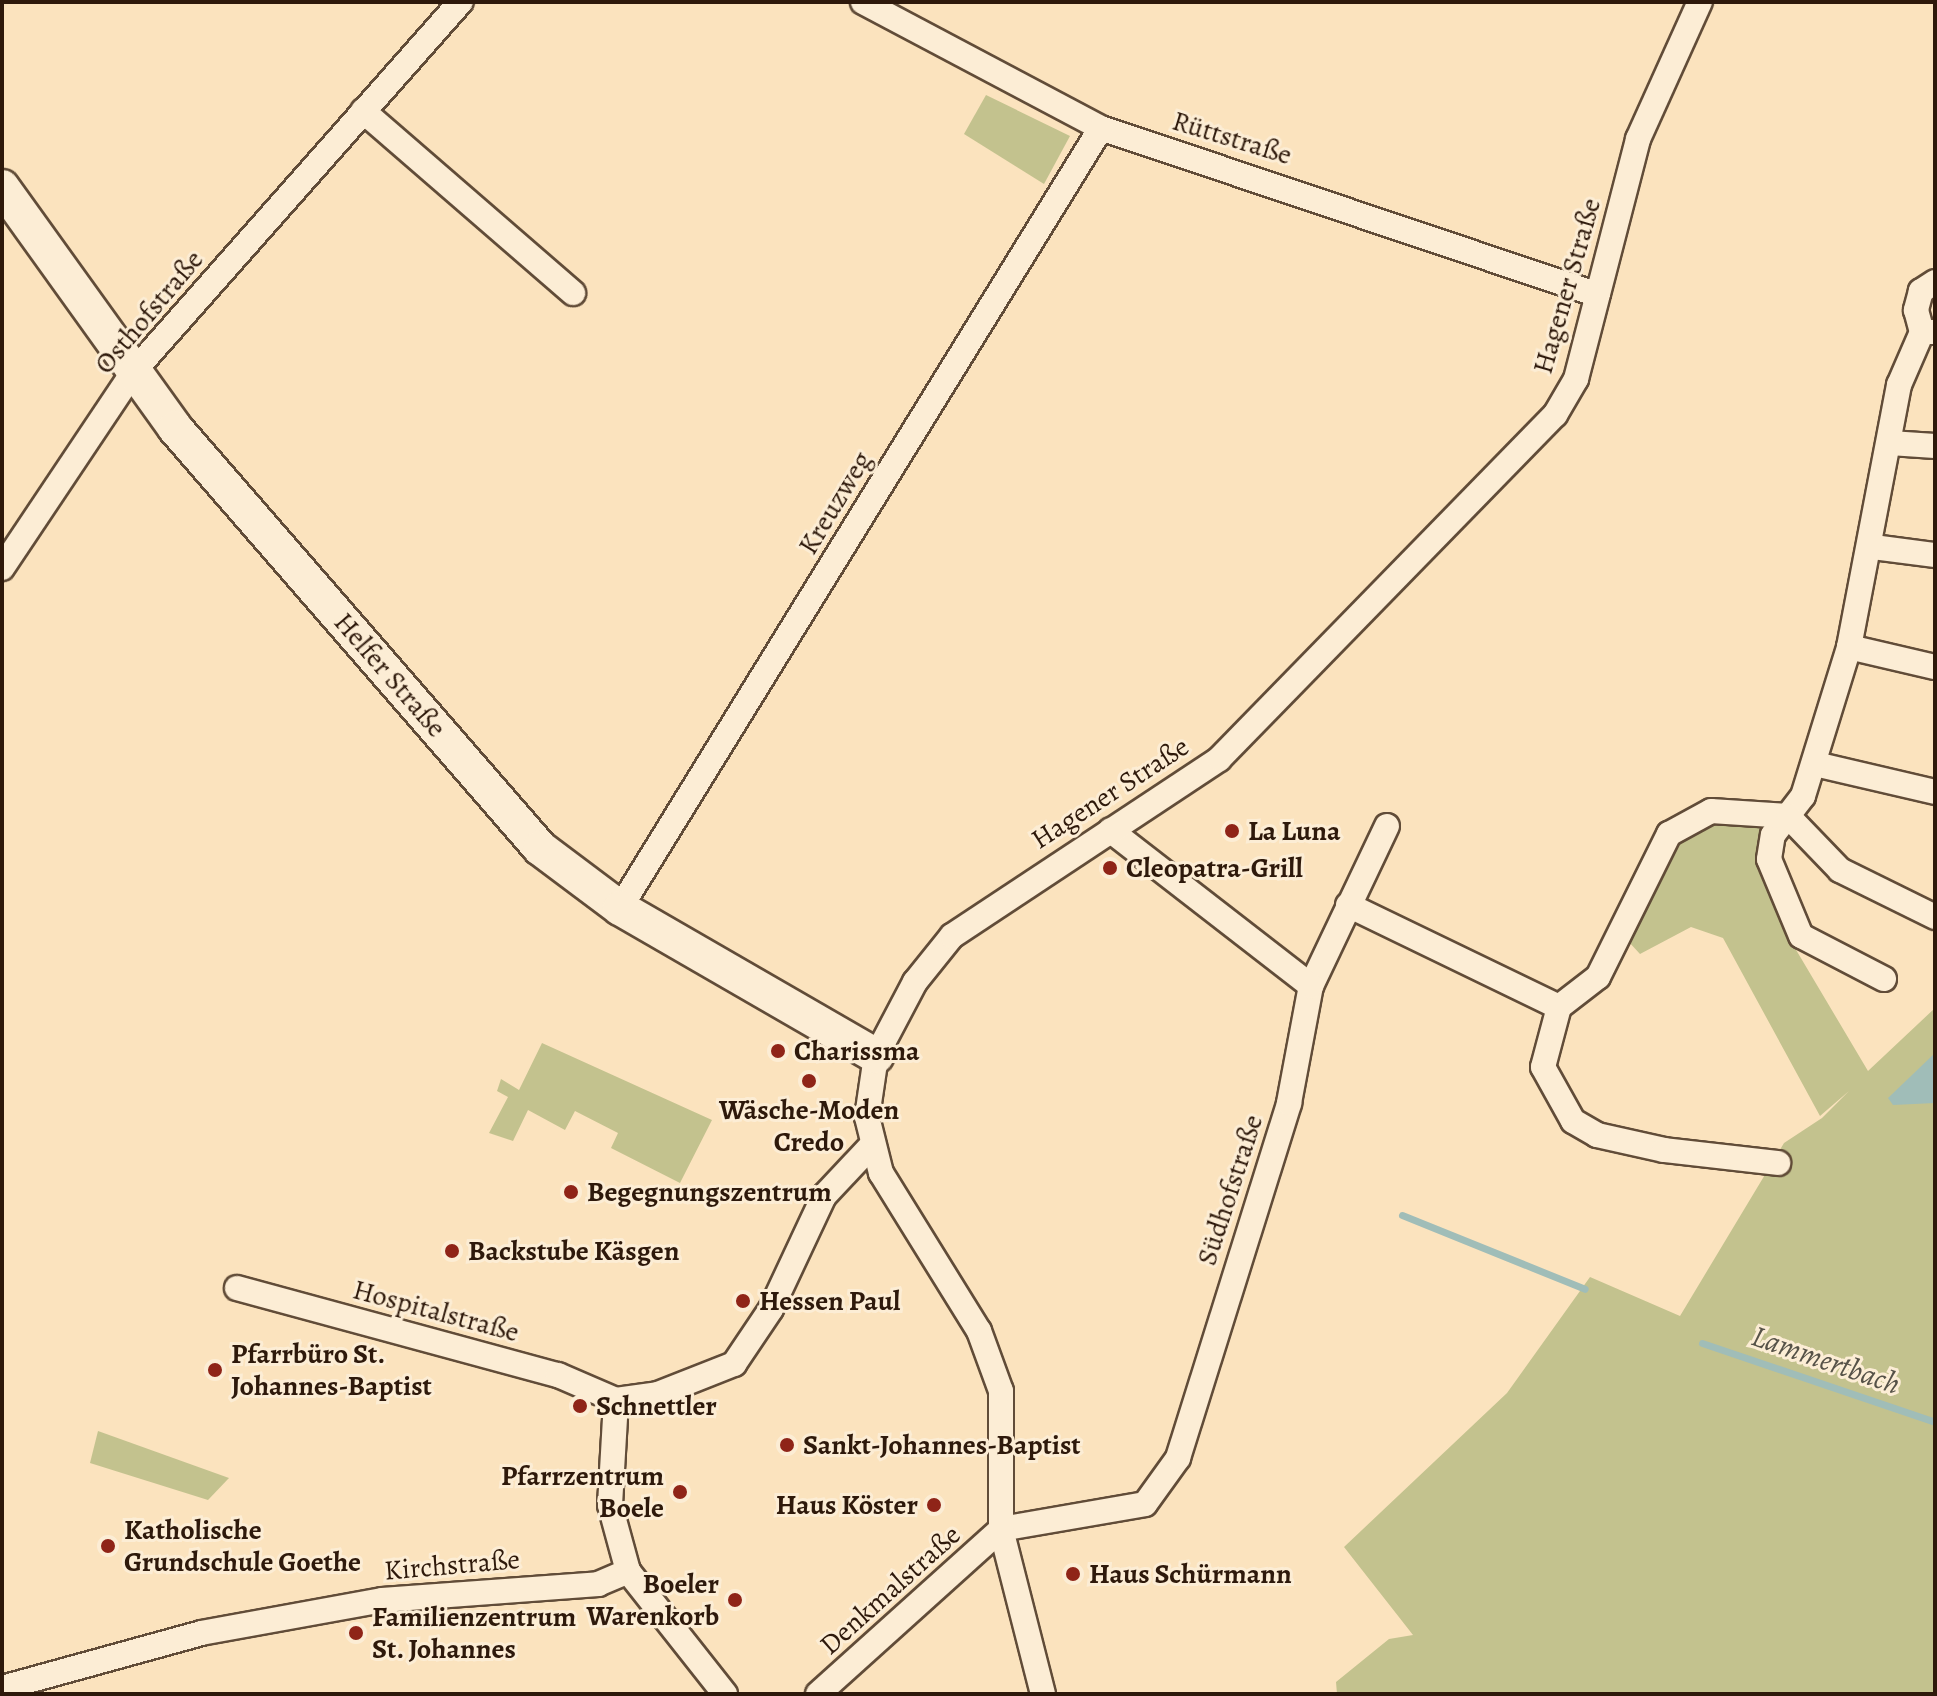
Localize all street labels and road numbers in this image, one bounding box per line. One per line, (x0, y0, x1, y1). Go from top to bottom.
street label: Rüttstraße (1168, 104, 1296, 172)
street label: Hagener Straße (1526, 194, 1608, 378)
street label: Osthofstraße (88, 243, 210, 381)
street label: Kreuzweg (791, 445, 879, 561)
street label: Helfer Straße (327, 606, 453, 744)
street label: Hagener Straße (1025, 730, 1195, 856)
street label: Südhofstraße (1190, 1111, 1270, 1269)
street label: Hospitalstraße (349, 1273, 523, 1349)
street label: Denkmalstraße (813, 1518, 967, 1662)
street label: Kirchstraße (383, 1542, 521, 1588)

